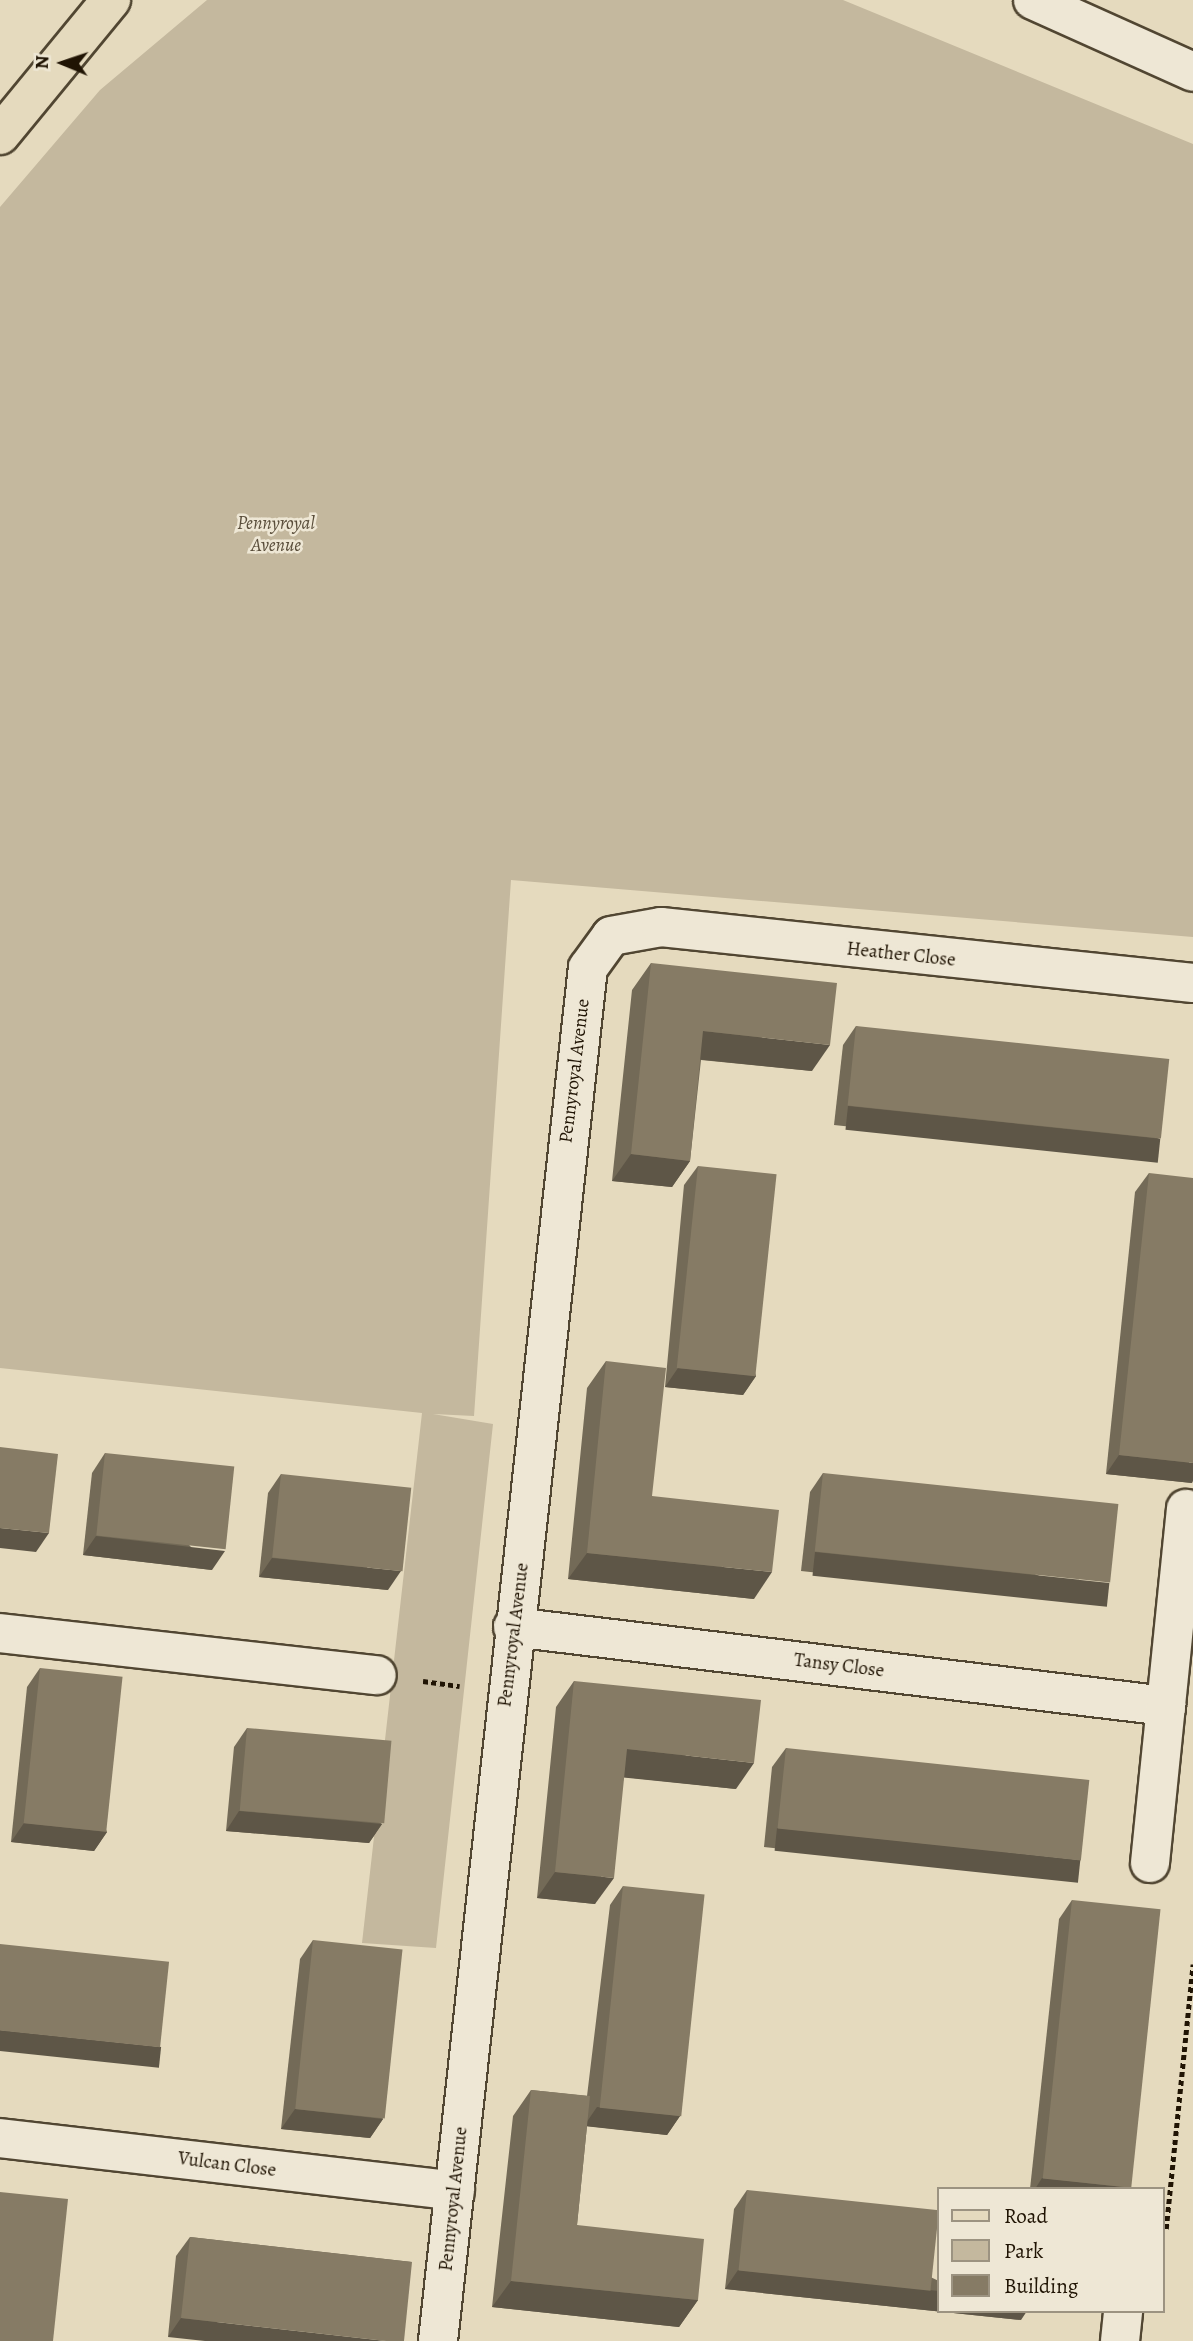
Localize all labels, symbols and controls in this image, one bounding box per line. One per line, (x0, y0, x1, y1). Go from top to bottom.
north arrow (28, 28, 98, 98)
text: N (29, 55, 55, 70)
park label: Pennyroyal Avenue (237, 513, 315, 557)
street label: Heather Close (845, 938, 957, 972)
street label: Pennyroyal Avenue (555, 997, 595, 1145)
street label: Pennyroyal Avenue (494, 1561, 534, 1709)
street label: Tansy Close (793, 1649, 885, 1683)
street label: Pennyroyal Avenue (435, 2126, 473, 2272)
street label: Vulcan Close (177, 2148, 277, 2182)
legend (937, 2187, 1165, 2313)
text: Road (1004, 2202, 1048, 2230)
text: Park (1004, 2237, 1043, 2265)
text: Building (1004, 2272, 1078, 2300)

